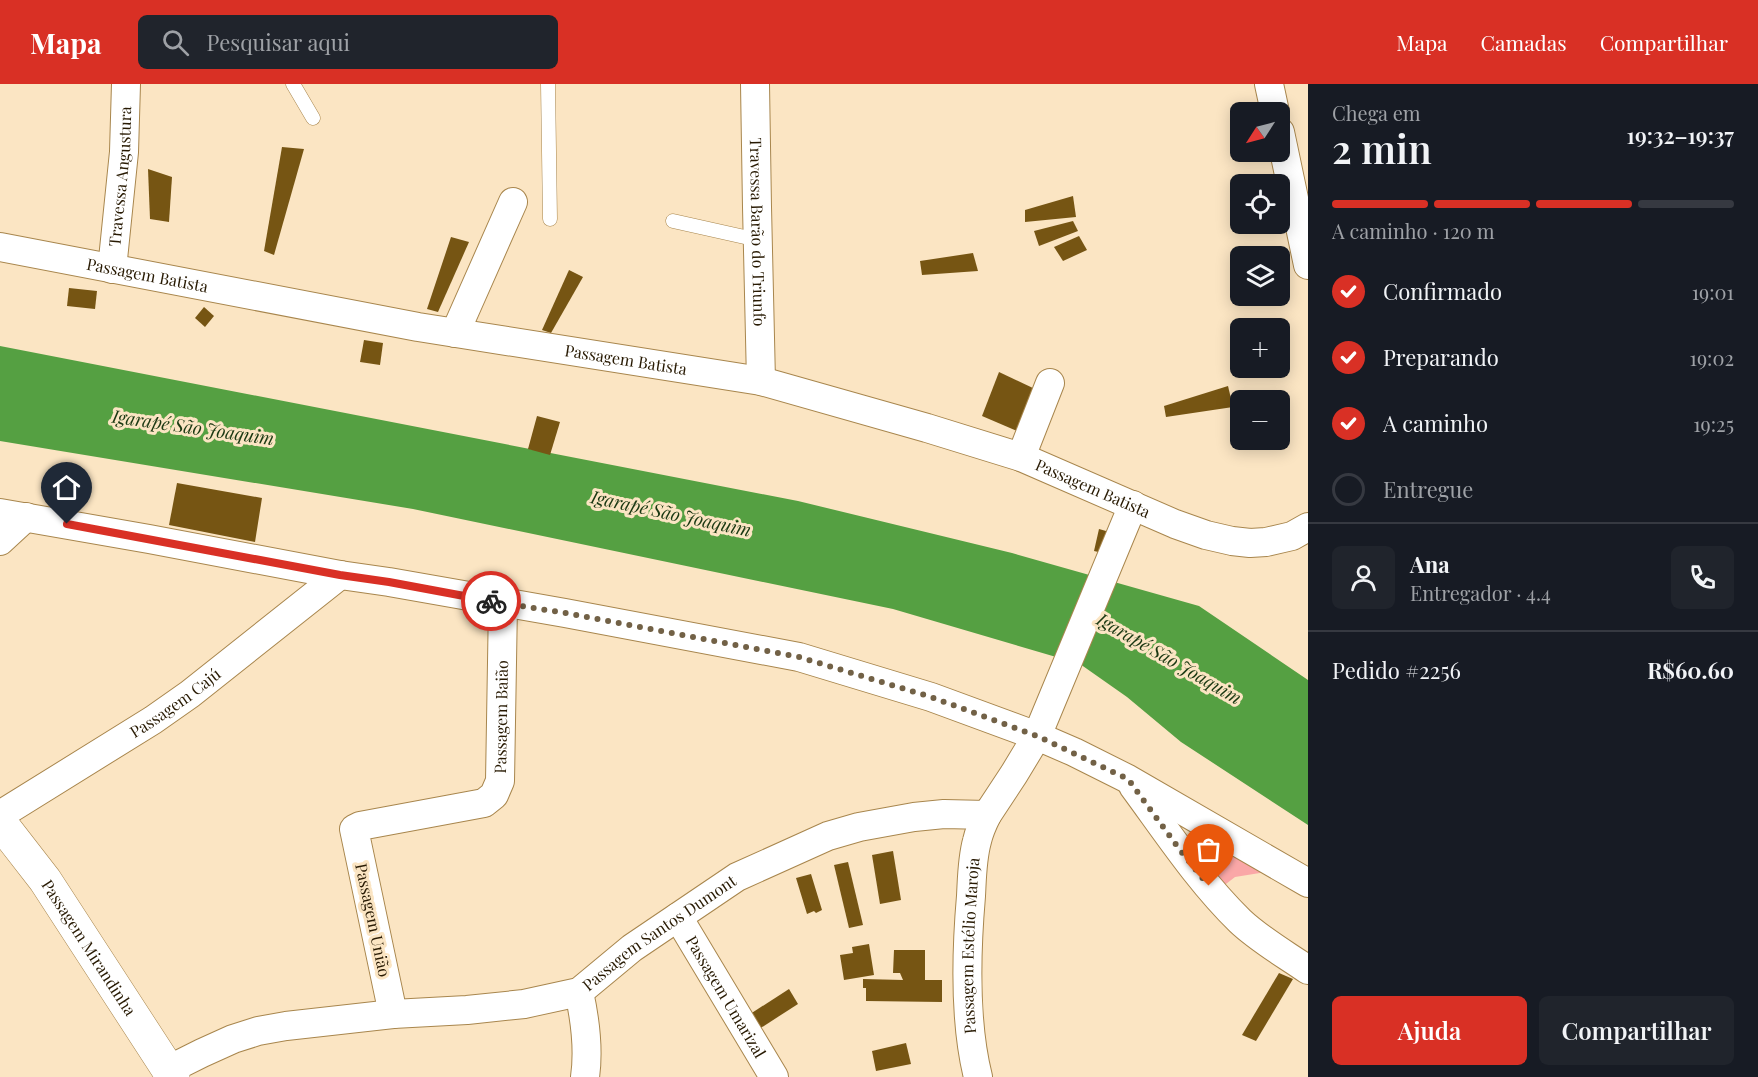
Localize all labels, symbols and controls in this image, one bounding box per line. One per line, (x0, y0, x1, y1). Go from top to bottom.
search box (138, 15, 558, 69)
text: Mapa (30, 24, 102, 61)
icon: search (159, 26, 192, 59)
text: Pesquisar aqui (207, 27, 350, 57)
text: Mapa (1396, 28, 1448, 56)
text: Camadas (1481, 28, 1567, 56)
text: Compartilhar (1600, 28, 1728, 56)
text: Chega em (1332, 99, 1421, 126)
north arrow (1230, 102, 1290, 162)
map controls (1230, 102, 1290, 450)
street label: Travessa Angustura (103, 106, 135, 248)
text: 19:32–19:37 (1627, 120, 1734, 150)
text: 2 min (1332, 122, 1432, 174)
street label: Travessa Barão do Triunfo (746, 137, 771, 327)
button: locate (1230, 174, 1290, 234)
text: A caminho · 120 m (1332, 217, 1495, 244)
button: layers (1230, 246, 1290, 306)
street label: Passagem Batista (85, 253, 210, 297)
icon: check (1332, 275, 1365, 308)
text: Confirmado (1383, 276, 1502, 306)
text: 19:01 (1692, 278, 1734, 305)
button: + (1230, 318, 1290, 378)
street label: Passagem Batista (563, 339, 688, 379)
icon: check (1332, 341, 1365, 374)
text: Preparando (1383, 342, 1499, 372)
text: 19:02 (1690, 344, 1734, 371)
button: − (1230, 390, 1290, 450)
water label: Igarapé São Joaquim (110, 404, 276, 450)
icon: check (1332, 407, 1365, 440)
text: A caminho (1383, 408, 1488, 438)
text: 19:25 (1693, 410, 1734, 437)
street label: Passagem Batista (1032, 454, 1154, 522)
pin (41, 462, 92, 524)
icon: home (50, 471, 83, 504)
text: Entregue (1383, 474, 1473, 504)
water label: Igarapé São Joaquim (588, 484, 753, 542)
button: person (1332, 546, 1395, 609)
button: phone (1671, 546, 1734, 609)
text: Ana (1410, 549, 1450, 579)
courier (461, 571, 521, 631)
text: Entregador · 4.4 (1410, 579, 1551, 606)
icon: bike (475, 585, 508, 618)
water label: Igarapé São Joaquim (1092, 606, 1246, 709)
text: Pedido #2256 (1332, 655, 1461, 685)
text: R$60.60 (1647, 655, 1734, 685)
street label: Passagem Baião (489, 660, 512, 774)
street label: Passagem Cajú (126, 663, 224, 742)
pin (1183, 824, 1234, 886)
icon: bag (1192, 833, 1225, 866)
street label: Passagem Estélio Maroja (956, 856, 984, 1035)
street label: Passagem União (351, 861, 396, 979)
street label: Passagem Santos Dumont (578, 870, 740, 995)
street label: Passagem Mirandinha (37, 875, 141, 1019)
street label: Passagem Umarizal (682, 931, 771, 1062)
button: Ajuda (1332, 996, 1527, 1065)
button: Compartilhar (1539, 996, 1734, 1065)

